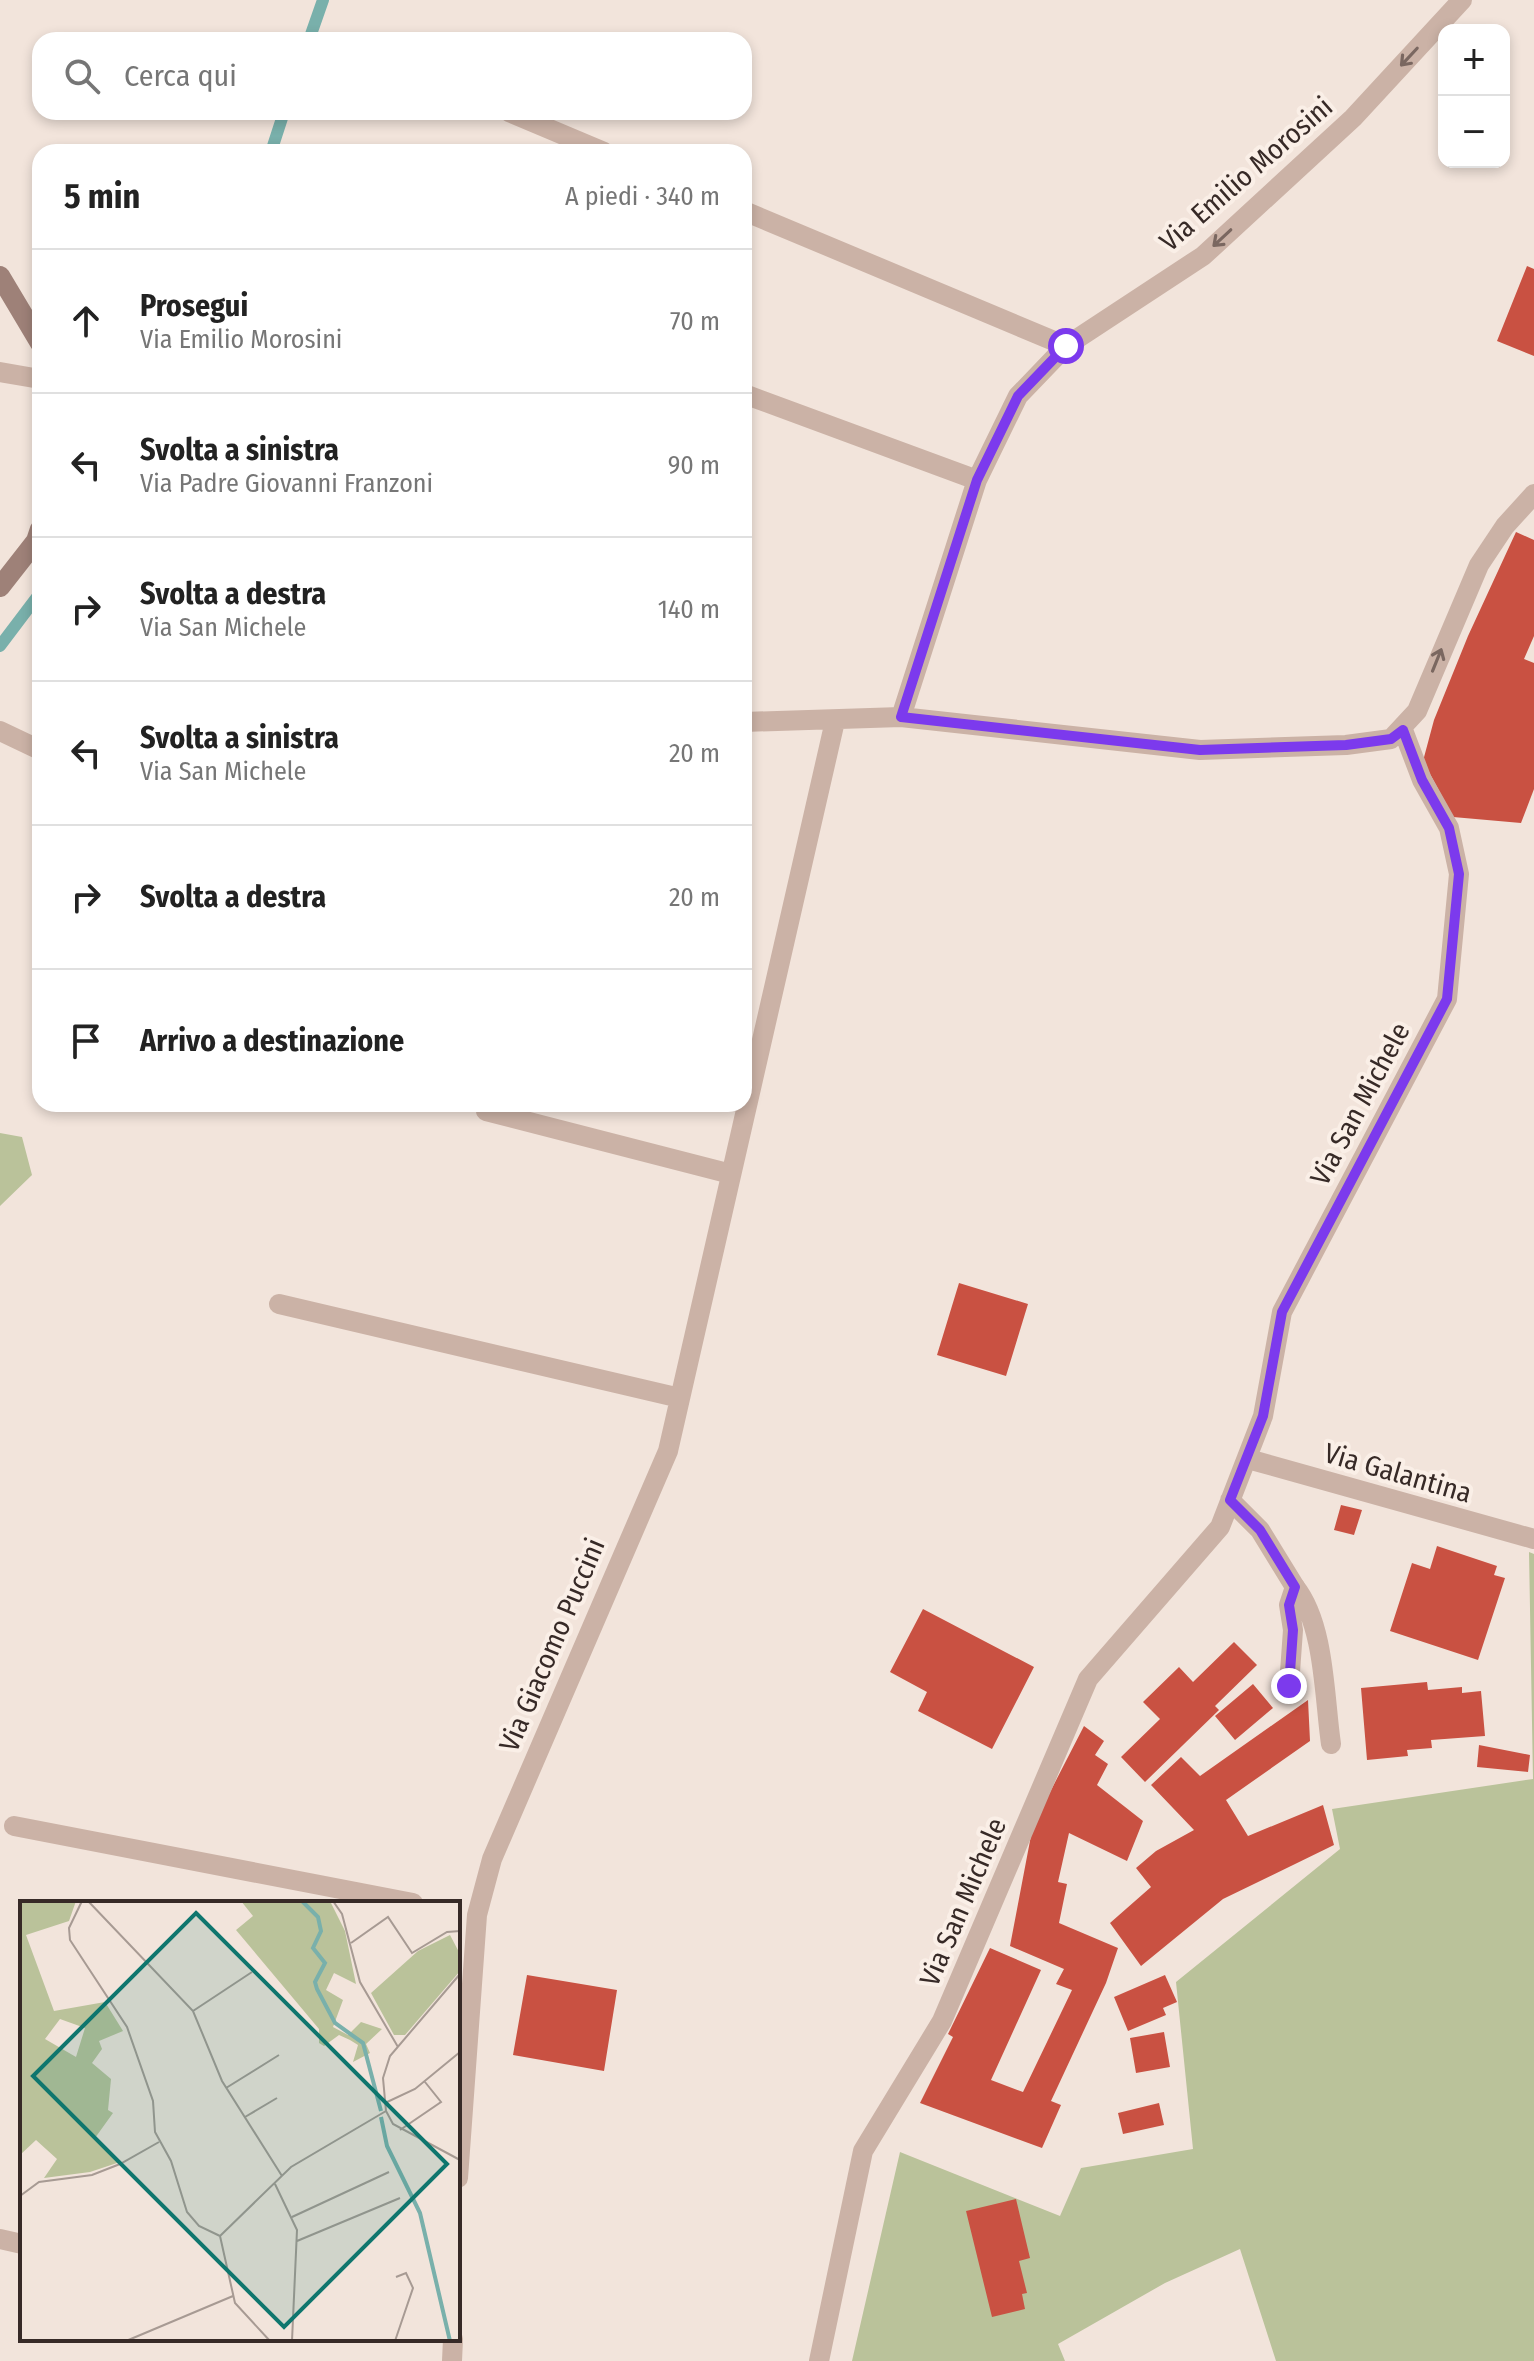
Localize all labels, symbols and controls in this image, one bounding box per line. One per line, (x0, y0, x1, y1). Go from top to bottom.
map controls (1438, 24, 1510, 168)
button: + (1438, 24, 1510, 96)
search box (32, 32, 752, 120)
one-way arrow (1401, 47, 1419, 67)
icon: search (60, 54, 104, 98)
text: Cerca qui (124, 58, 237, 94)
street label: Via Emilio Morosini (1153, 90, 1339, 258)
button: − (1438, 96, 1510, 168)
text: 5 min (64, 176, 140, 217)
text: A piedi · 340 m (565, 181, 720, 212)
one-way arrow (1213, 229, 1233, 247)
text: Prosegui (140, 288, 248, 324)
icon: ahead (64, 299, 108, 343)
text: 70 m (670, 306, 720, 337)
text: Via Emilio Morosini (140, 324, 342, 355)
route start (1048, 328, 1084, 364)
text: Svolta a sinistra (140, 432, 339, 468)
icon: left (64, 443, 108, 487)
text: 90 m (668, 450, 720, 481)
text: Via Padre Giovanni Franzoni (140, 468, 433, 499)
text: Svolta a destra (140, 576, 326, 612)
icon: right (64, 587, 108, 631)
text: 140 m (658, 594, 720, 625)
text: Via San Michele (140, 612, 306, 643)
one-way arrow (1431, 648, 1445, 673)
text: Svolta a sinistra (140, 720, 339, 756)
icon: left (64, 731, 108, 775)
text: 20 m (669, 738, 720, 769)
text: Via San Michele (140, 756, 306, 787)
icon: right (64, 875, 108, 919)
text: Svolta a destra (140, 879, 326, 915)
text: 20 m (669, 882, 720, 913)
street label: Via San Michele (1303, 1017, 1417, 1191)
icon: arrive (64, 1019, 108, 1063)
text: Arrivo a destinazione (140, 1023, 404, 1059)
street label: Via Galantina (1321, 1436, 1475, 1510)
street label: Via Giacomo Puccini (492, 1533, 612, 1757)
route end (1271, 1668, 1307, 1704)
street label: Via San Michele (913, 1813, 1013, 1991)
inset map (20, 1901, 460, 2341)

